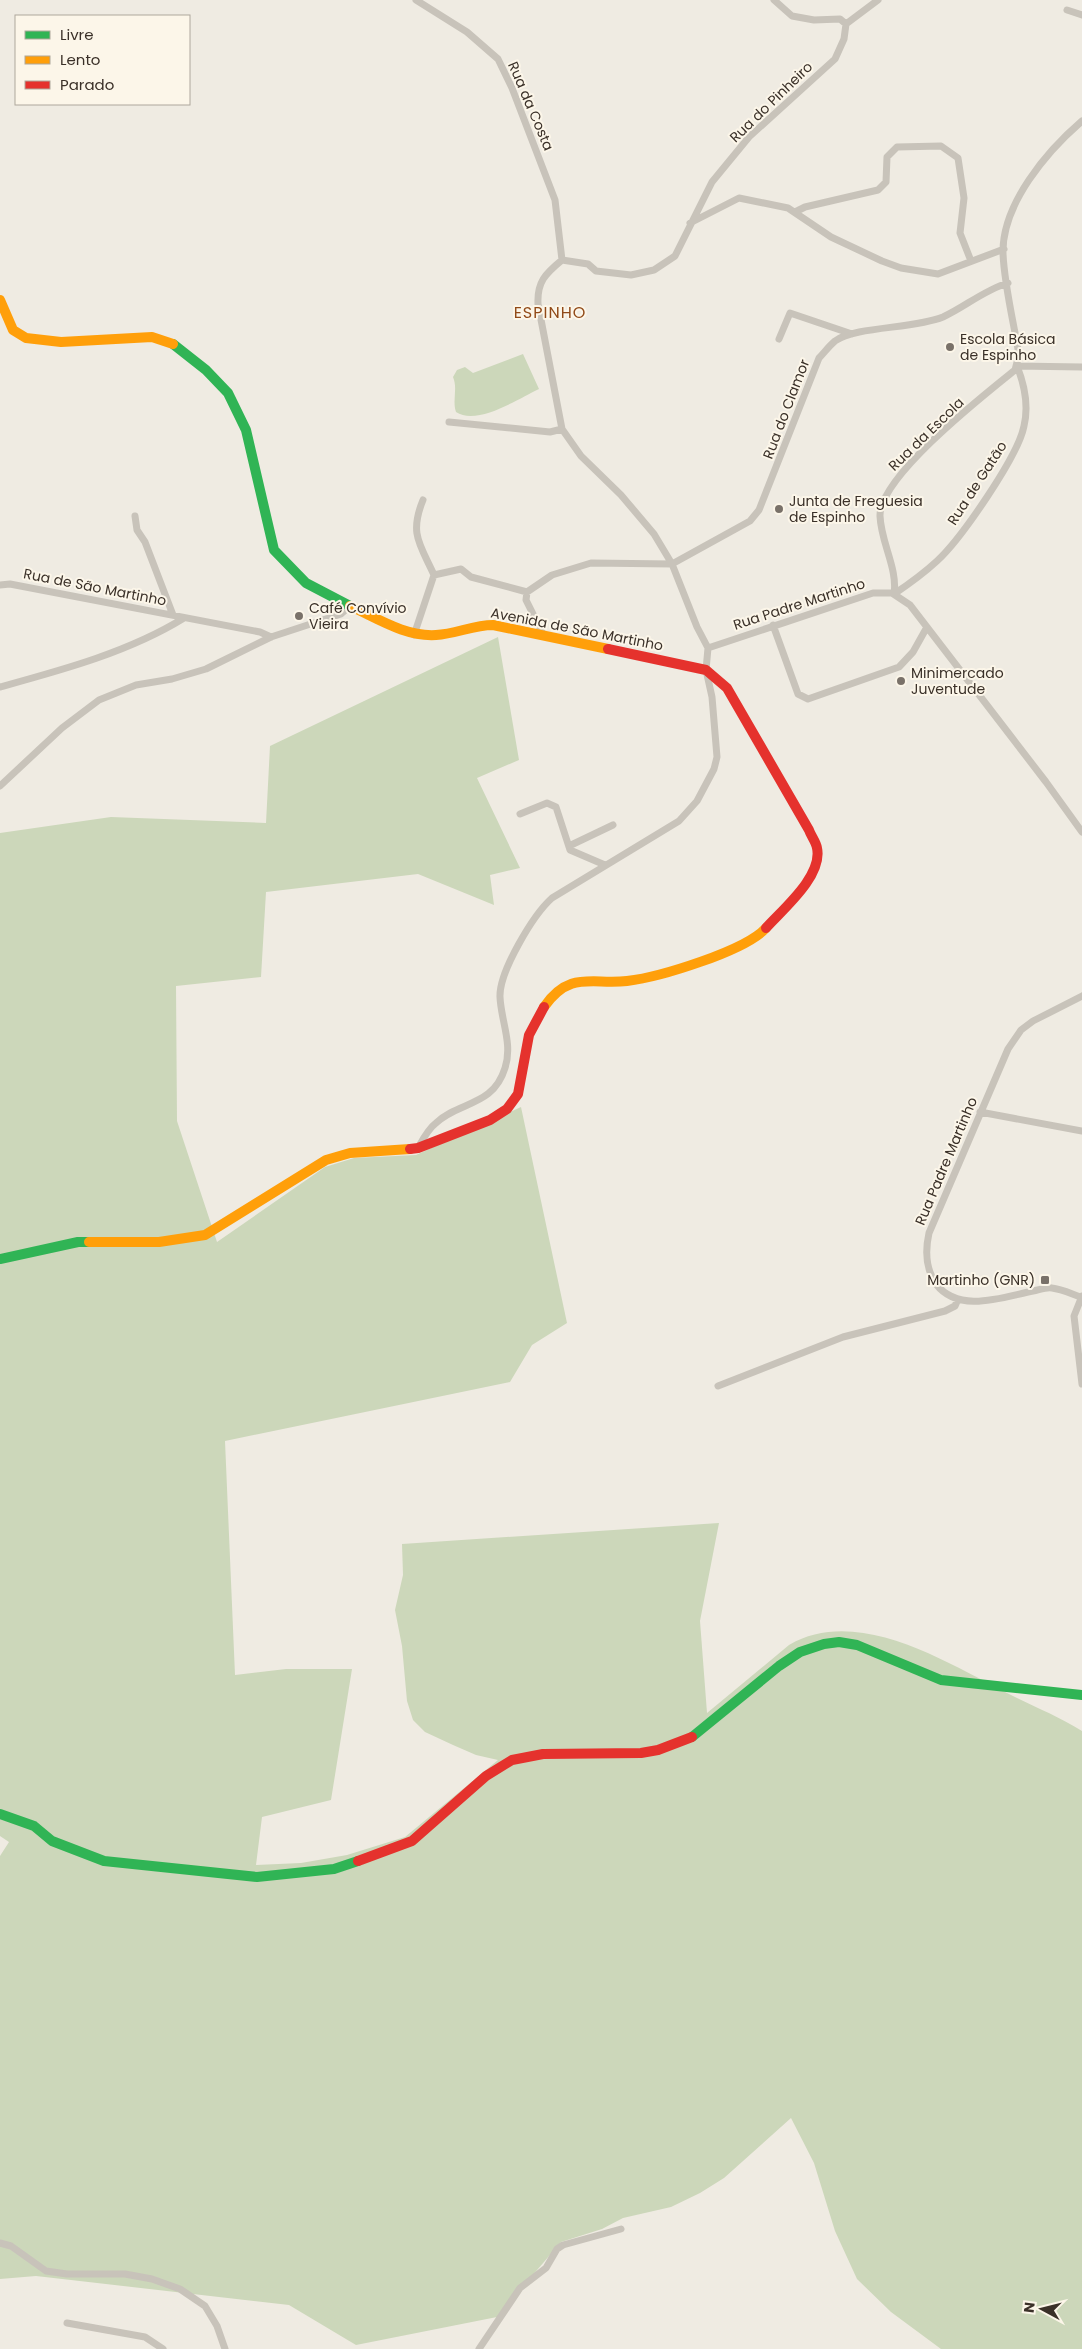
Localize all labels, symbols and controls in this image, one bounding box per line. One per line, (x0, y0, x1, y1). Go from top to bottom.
legend (15, 15, 190, 105)
text: Livre (60, 24, 93, 45)
text: Lento (60, 49, 100, 70)
street label: Rua do Pinheiro (725, 57, 817, 147)
street label: Rua da Costa (503, 58, 559, 154)
text: Parado (60, 74, 114, 95)
district label: ESPINHO (514, 301, 586, 324)
place label: Escola Básica de Espinho (960, 329, 1055, 365)
marker: Escola Básica de Espinho (944, 341, 956, 353)
street label: Rua do Clamor (758, 356, 814, 462)
street label: Rua da Escola (884, 393, 968, 475)
street label: Rua de Gatão (942, 437, 1012, 529)
place label: Junta de Freguesia de Espinho (789, 491, 923, 527)
marker: Junta de Freguesia de Espinho (773, 503, 785, 515)
street label: Rua de São Martinho (22, 563, 168, 611)
street label: Rua Padre Martinho (731, 573, 868, 635)
place label: Café Convívio Vieira (309, 598, 407, 634)
street label: Avenida de São Martinho (489, 602, 665, 656)
marker: Café Convívio Vieira (293, 610, 305, 622)
place label: Minimercado Juventude (911, 663, 1004, 699)
marker: Minimercado Juventude (895, 675, 907, 687)
street label: Rua Padre Martinho (910, 1094, 982, 1228)
place label: Martinho (GNR) (927, 1270, 1035, 1290)
marker: Martinho (GNR) (1039, 1274, 1051, 1286)
north arrow (1017, 2284, 1067, 2334)
text: N (1019, 2301, 1040, 2314)

